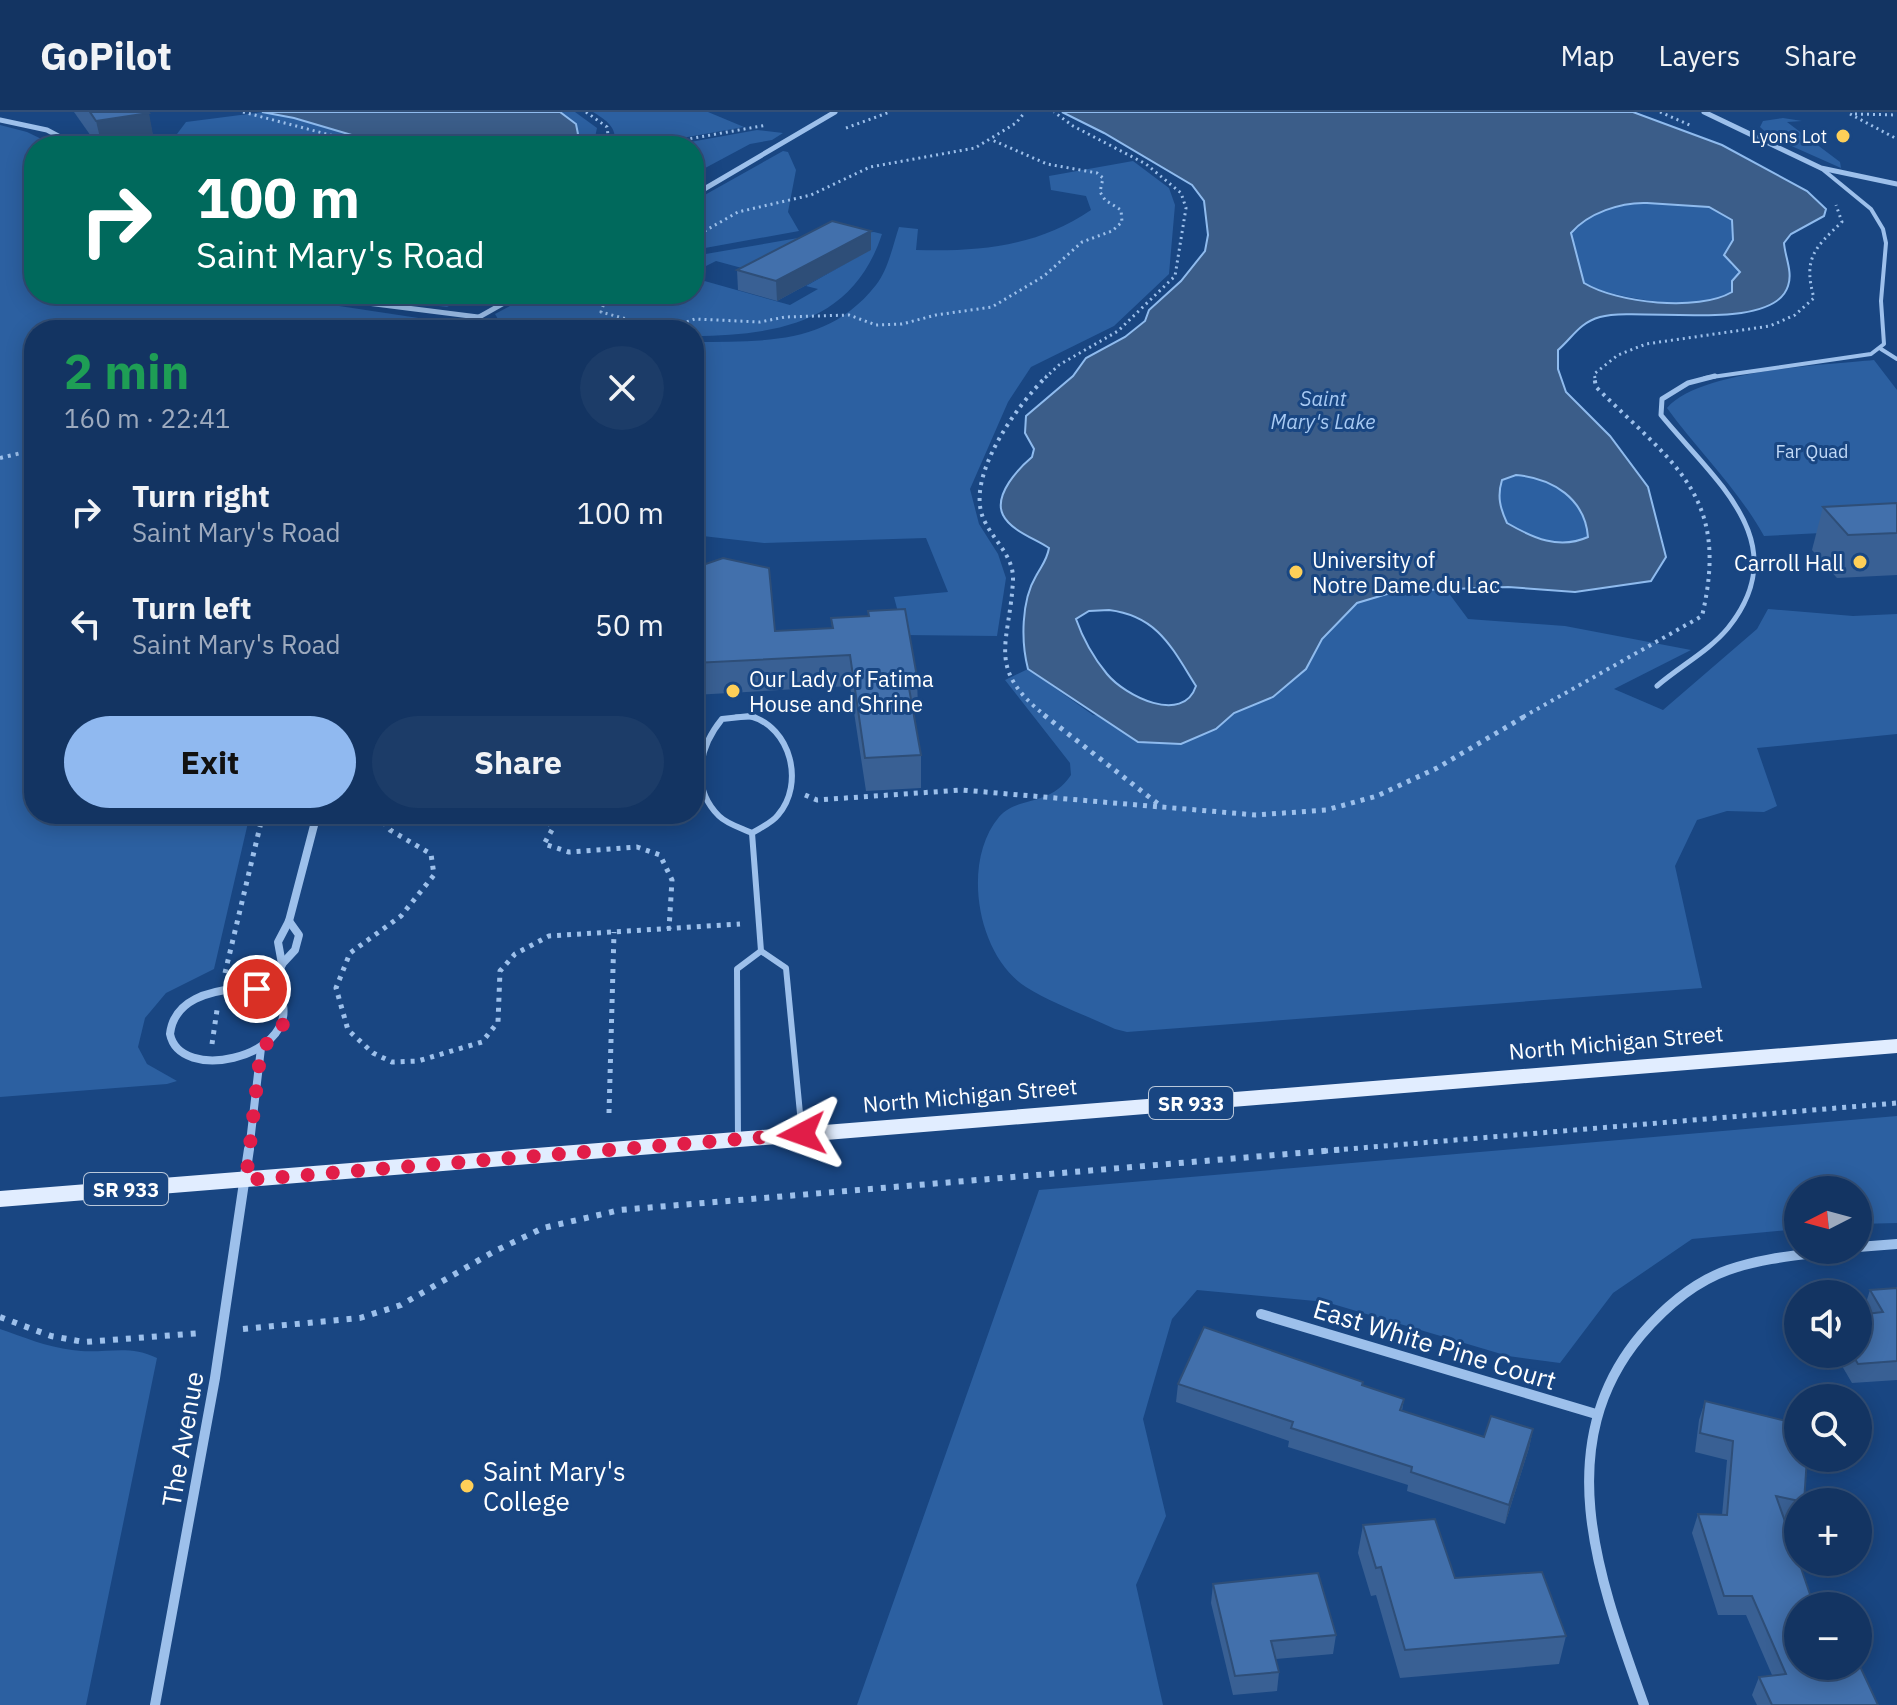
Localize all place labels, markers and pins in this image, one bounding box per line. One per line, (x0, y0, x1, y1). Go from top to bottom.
place label: Lyons Lot (1751, 125, 1827, 148)
marker: Lyons Lot (1834, 127, 1852, 145)
place label: University of Notre Dame du Lac (1312, 545, 1500, 599)
place label: Carroll Hall (1734, 548, 1844, 577)
marker: Carroll Hall (1851, 553, 1869, 571)
marker: University of Notre Dame du Lac (1287, 563, 1305, 581)
place label: Our Lady of Fatima House and Shrine (749, 664, 934, 718)
marker: Our Lady of Fatima House and Shrine (724, 682, 742, 700)
pin (223, 955, 291, 1023)
place label: Saint Mary's College (483, 1454, 626, 1518)
marker: Saint Mary's College (458, 1477, 476, 1495)

